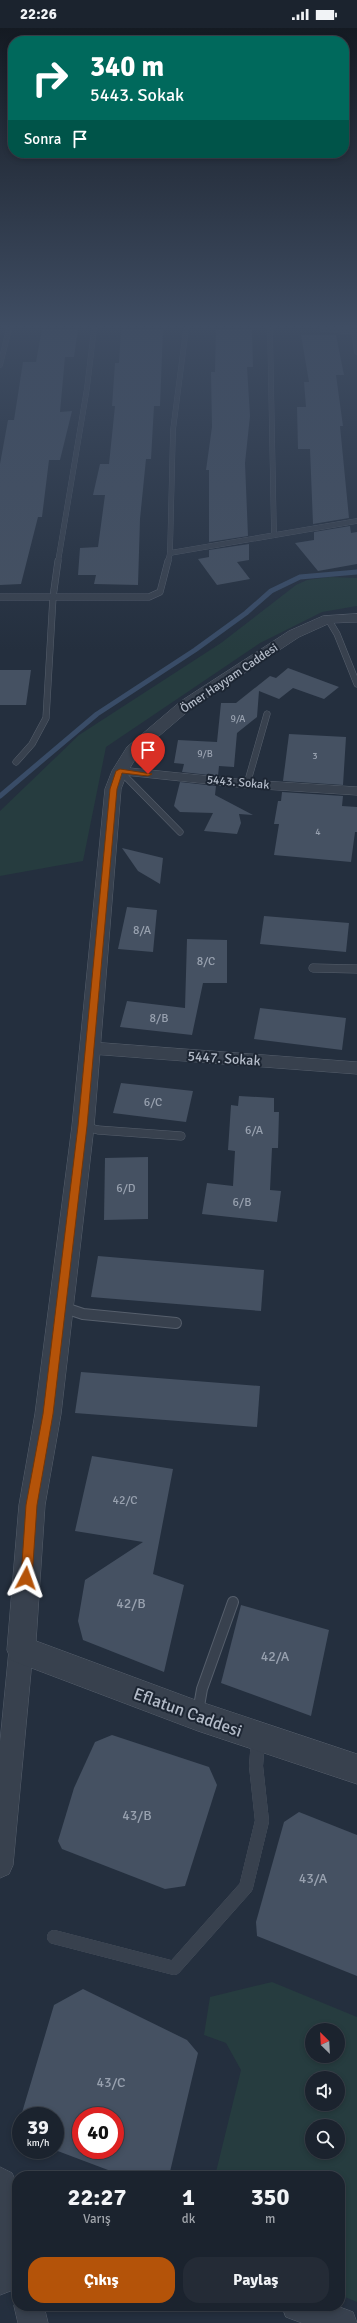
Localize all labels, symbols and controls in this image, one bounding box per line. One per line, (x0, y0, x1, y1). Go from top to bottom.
text: 22:26 (20, 5, 57, 23)
text: 340 m (90, 50, 164, 84)
icon: right (24, 52, 76, 104)
text: 5443. Sokak (90, 84, 184, 106)
icon: arrive (69, 128, 91, 150)
text: Sonra (24, 130, 61, 148)
street label: Ömer Hayyam Caddesi (178, 640, 281, 717)
house number: 9/A (231, 713, 246, 725)
pin (131, 733, 165, 774)
icon: arrive (137, 739, 159, 761)
house number: 9/B (197, 748, 213, 760)
house number: 3 (312, 750, 318, 762)
street label: 5443. Sokak (206, 772, 270, 793)
house number: 4 (315, 826, 321, 838)
house number: 8/A (133, 923, 152, 938)
house number: 8/C (197, 954, 215, 969)
house number: 8/B (150, 1011, 168, 1026)
street label: 5447. Sokak (187, 1047, 261, 1070)
house number: 6/C (144, 1095, 162, 1110)
house number: 6/A (245, 1123, 264, 1138)
house number: 6/D (116, 1181, 136, 1196)
house number: 6/B (233, 1195, 251, 1210)
house number: 42/C (113, 1493, 137, 1508)
position arrow (5, 1557, 47, 1599)
house number: 42/B (116, 1595, 146, 1612)
house number: 42/A (261, 1648, 290, 1665)
street label: Eflatun Caddesi (131, 1683, 245, 1742)
house number: 43/B (122, 1807, 152, 1824)
house number: 43/A (299, 1870, 328, 1887)
north arrow (305, 2023, 345, 2063)
map controls (305, 2023, 345, 2159)
button: sound (305, 2071, 345, 2111)
house number: 43/C (96, 2074, 126, 2091)
speed limit sign: 40 (72, 2107, 124, 2159)
text: 39 (27, 2115, 49, 2140)
button: search (305, 2119, 345, 2159)
text: km/h (27, 2137, 49, 2149)
text: 22:27 (67, 2182, 126, 2212)
text: 1 (182, 2182, 195, 2212)
text: 350 (251, 2182, 290, 2212)
text: Varış (83, 2211, 111, 2227)
text: dk (182, 2211, 195, 2227)
text: m (265, 2211, 275, 2227)
button: Çıkış (28, 2257, 175, 2303)
button: Paylaş (183, 2257, 329, 2303)

